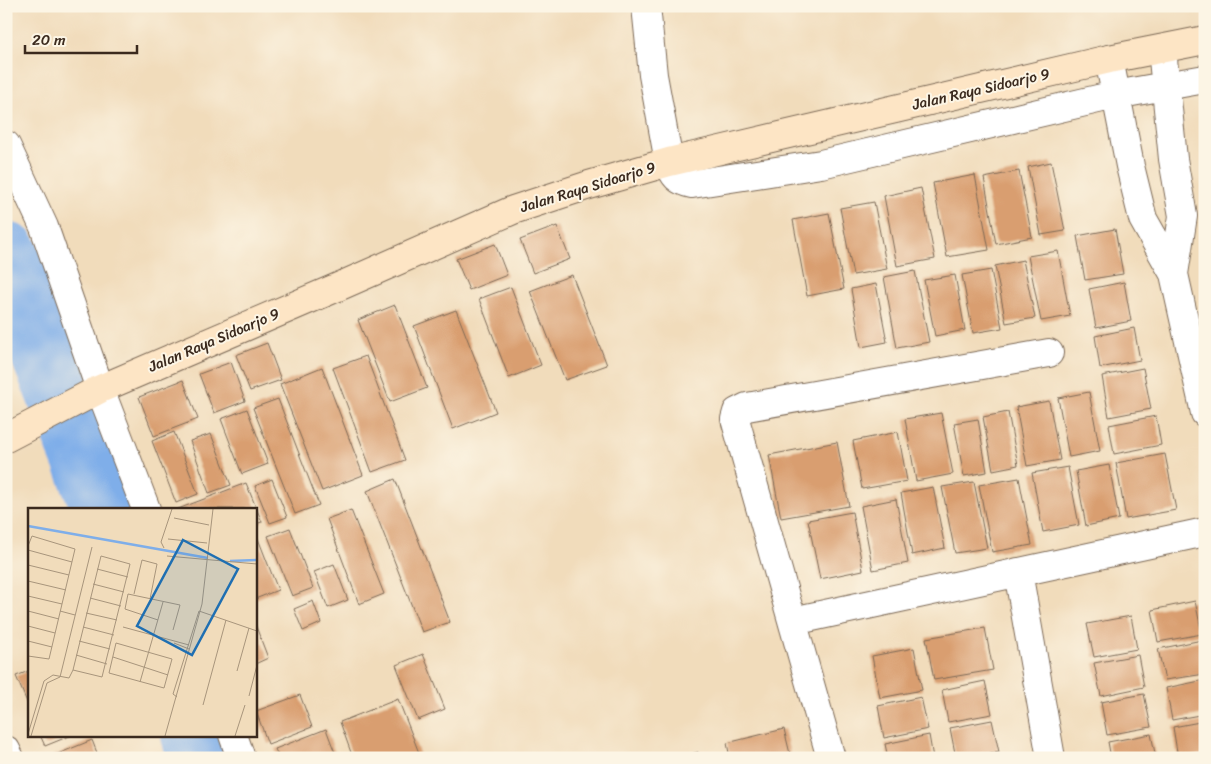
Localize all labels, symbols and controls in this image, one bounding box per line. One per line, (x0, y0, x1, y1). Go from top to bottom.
scale bar (25, 22, 138, 54)
text: 20 m (32, 27, 66, 53)
street label: Jalan Raya Sidoarjo 9 (909, 61, 1052, 118)
street label: Jalan Raya Sidoarjo 9 (516, 154, 659, 220)
street label: Jalan Raya Sidoarjo 9 (143, 301, 284, 380)
inset map (28, 508, 256, 736)

